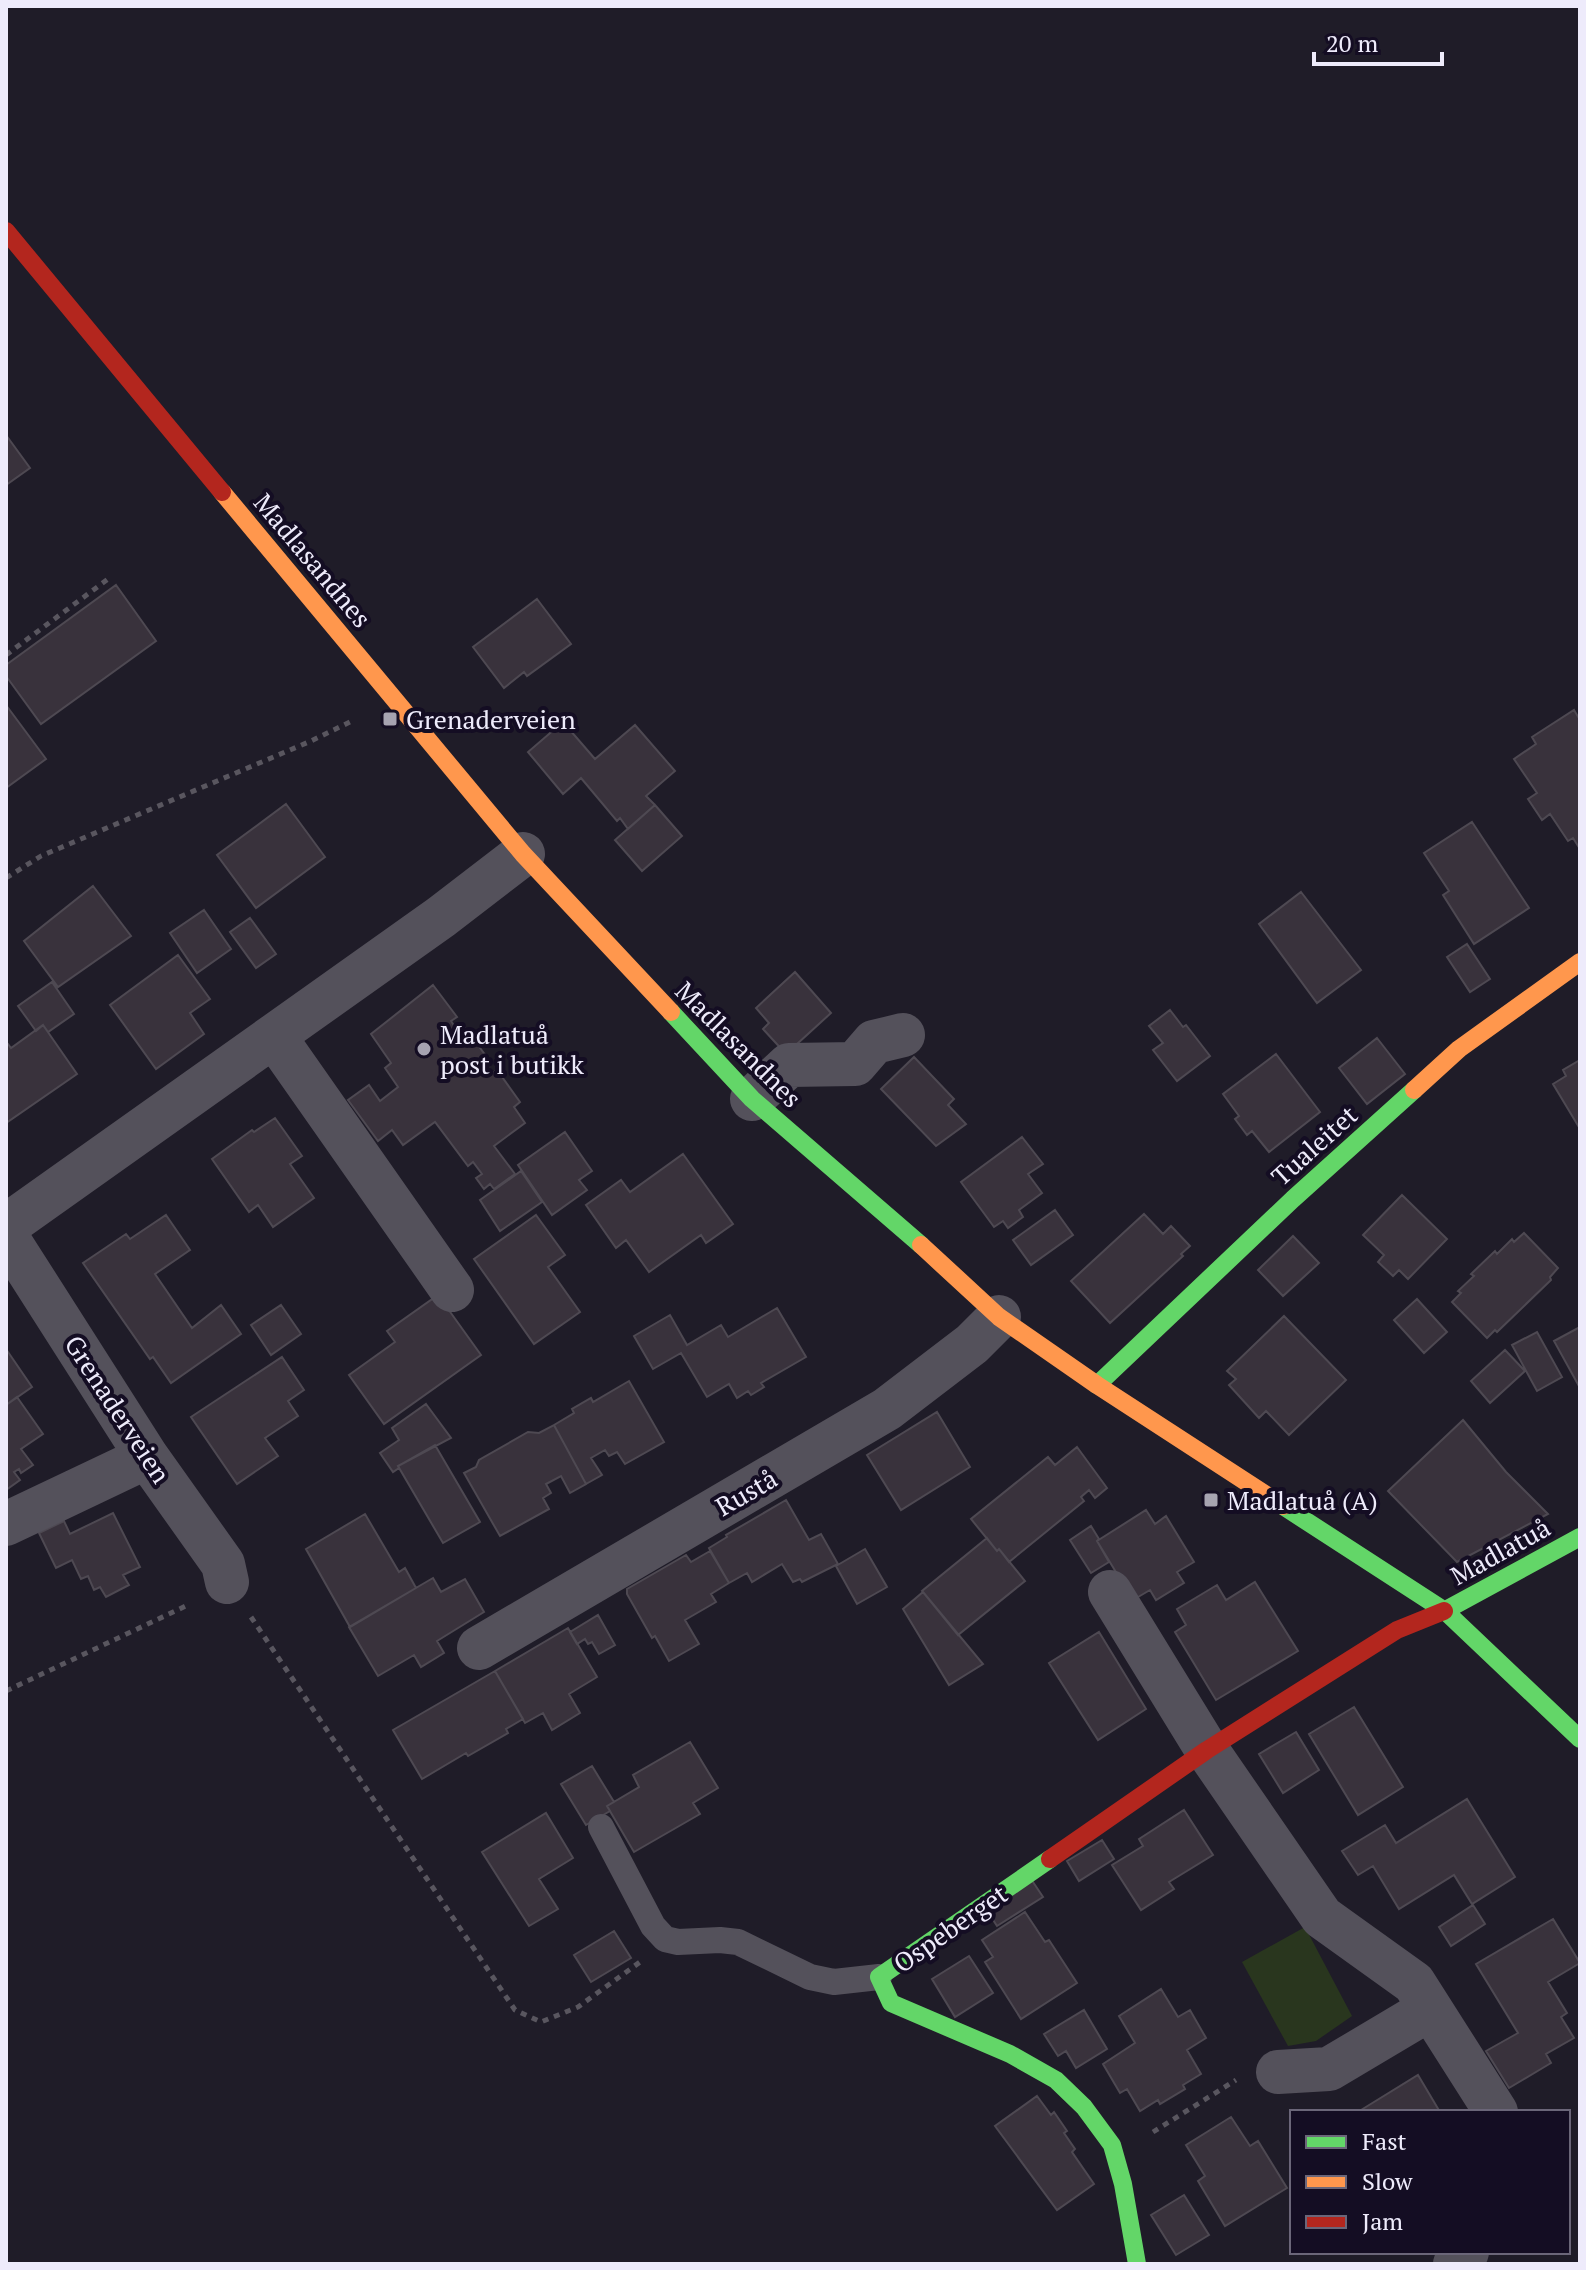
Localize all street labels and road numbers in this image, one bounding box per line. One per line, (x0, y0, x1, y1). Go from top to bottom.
street label: Madlasandnes (247, 486, 379, 634)
street label: Madlasandnes (669, 974, 809, 1114)
street label: Tualeitet (1264, 1097, 1364, 1193)
street label: Grenaderveien (58, 1329, 178, 1489)
street label: Rustå (709, 1461, 783, 1523)
street label: Madlatuå (1444, 1510, 1556, 1592)
street label: Ospeberget (886, 1876, 1014, 1980)

